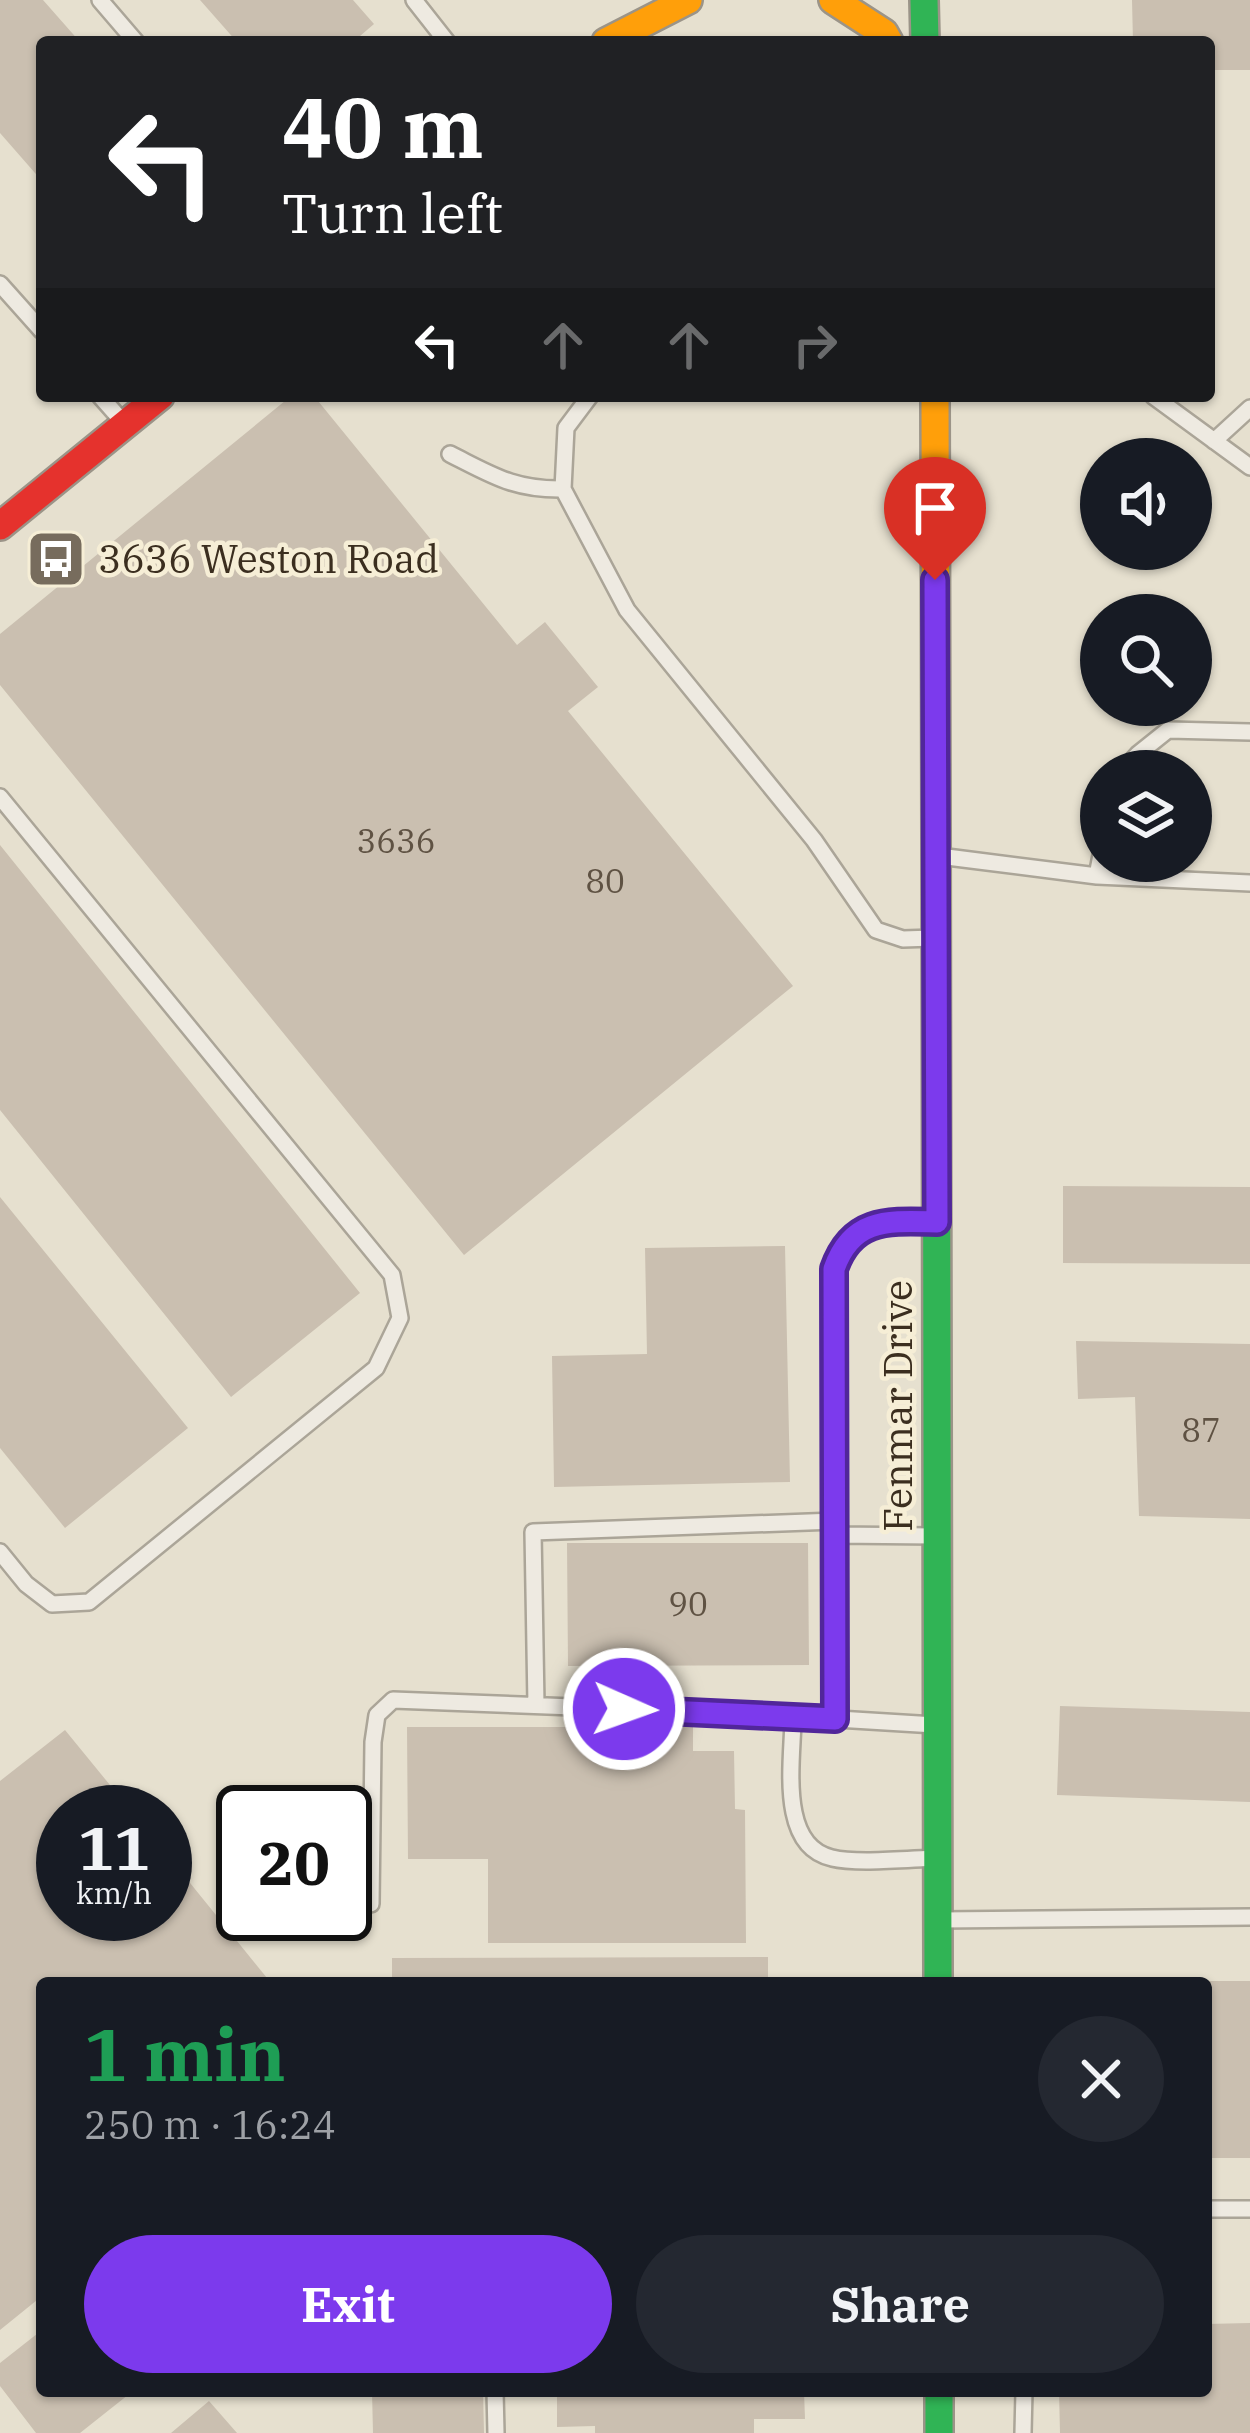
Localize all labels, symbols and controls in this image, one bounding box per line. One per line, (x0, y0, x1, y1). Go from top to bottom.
text: 40 m (282, 72, 484, 181)
icon: left (84, 84, 240, 240)
text: Turn left (282, 178, 503, 248)
icon: left (404, 312, 470, 378)
icon: ahead (530, 312, 596, 378)
icon: ahead (656, 312, 722, 378)
icon: right (782, 312, 848, 378)
map controls (1080, 438, 1212, 882)
button: sound (1080, 438, 1212, 570)
pin (884, 457, 986, 580)
icon: arrive (902, 475, 968, 541)
bus stop icon: 3636 Weston Road (25, 528, 87, 590)
place label: 3636 Weston Road (98, 533, 439, 584)
button: search (1080, 594, 1212, 726)
button: layers (1080, 750, 1212, 882)
house number: 3636 (356, 819, 436, 862)
house number: 80 (585, 859, 625, 902)
street label: Fenmar Drive (872, 1280, 923, 1532)
house number: 87 (1181, 1408, 1221, 1451)
house number: 90 (668, 1582, 708, 1625)
position arrow (561, 1646, 687, 1772)
speed limit sign: 20 (216, 1785, 372, 1941)
text: 11 (78, 1808, 150, 1887)
text: km/h (76, 1873, 152, 1912)
text: 1 min (84, 2007, 286, 2101)
button: close (1038, 2016, 1164, 2142)
text: 250 m · 16:24 (84, 2099, 336, 2150)
button: Exit (84, 2235, 612, 2373)
button: Share (636, 2235, 1164, 2373)

